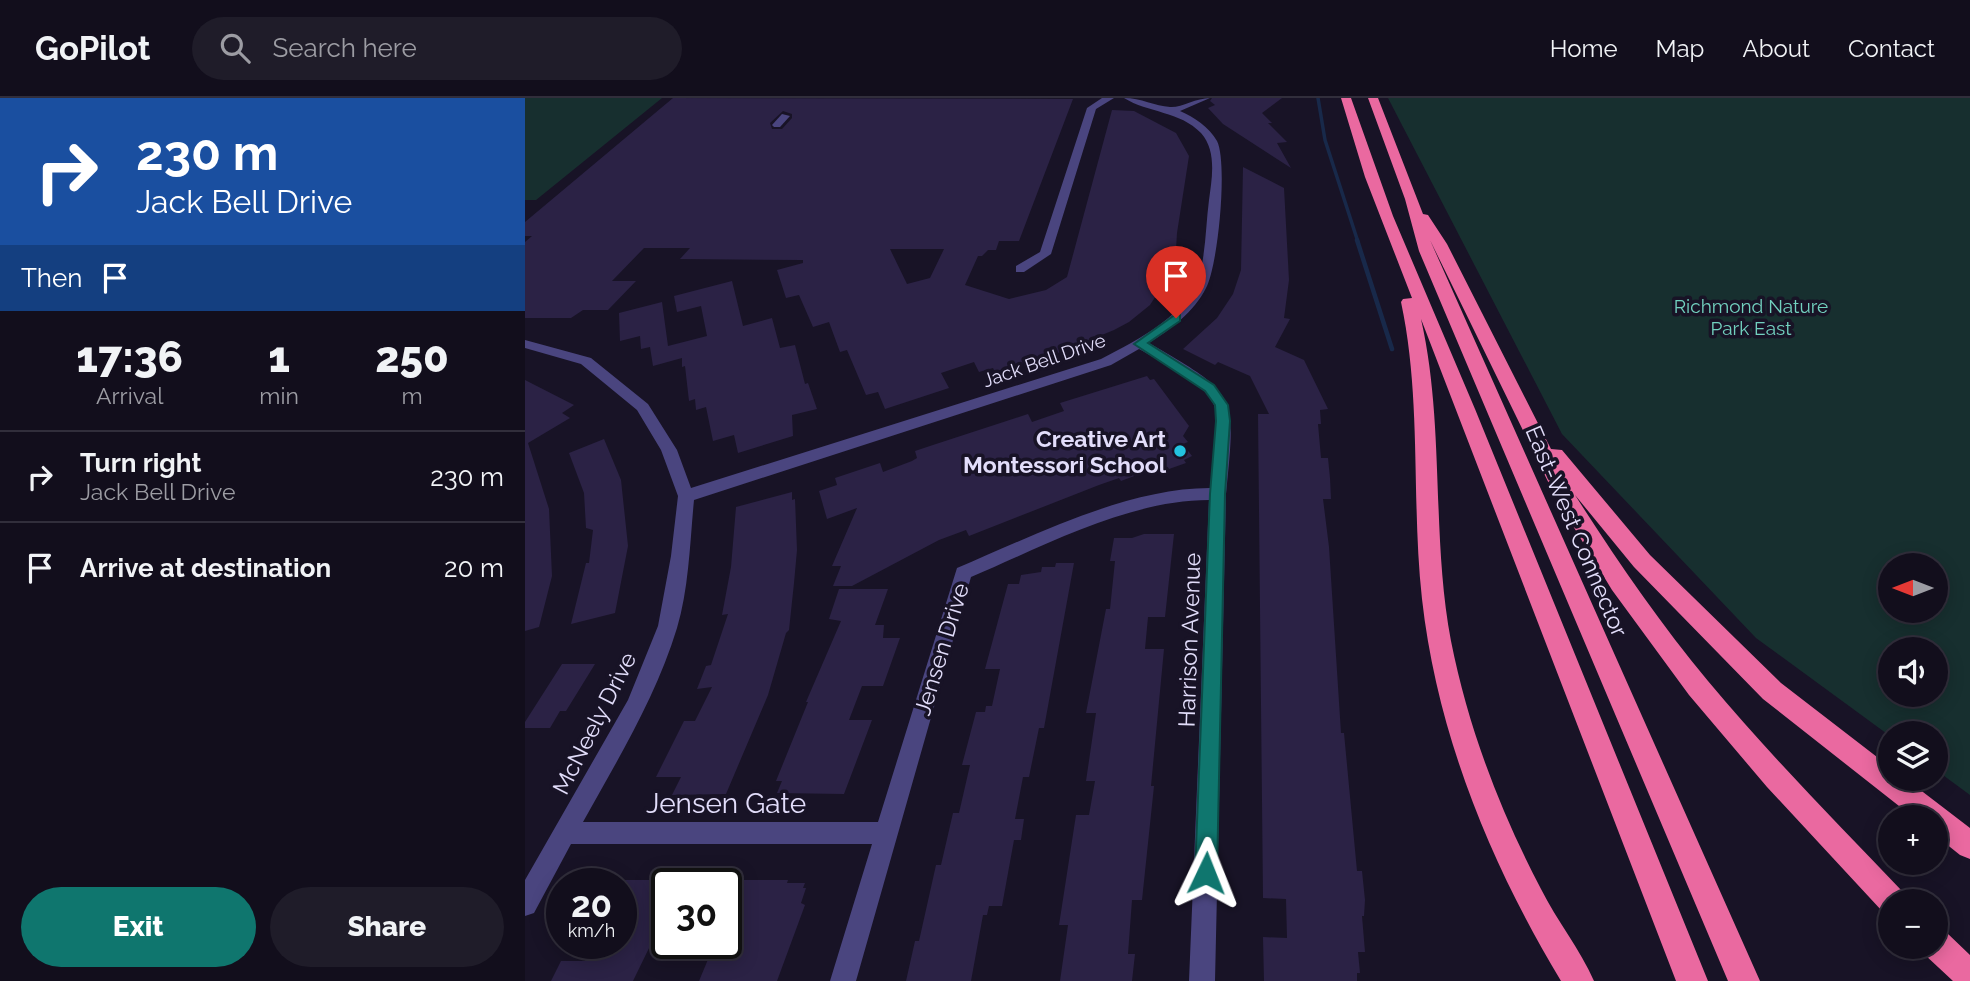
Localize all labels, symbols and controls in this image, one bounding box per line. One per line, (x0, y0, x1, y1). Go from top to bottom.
search box (192, 17, 682, 80)
text: GoPilot (35, 29, 150, 68)
icon: search (216, 29, 254, 67)
text: Search here (272, 33, 417, 63)
text: Home (1550, 34, 1618, 63)
text: Map (1656, 34, 1704, 63)
text: About (1742, 34, 1810, 63)
text: Contact (1848, 34, 1935, 63)
text: 230 m (136, 124, 278, 181)
icon: right (21, 126, 112, 217)
text: Jack Bell Drive (136, 183, 352, 220)
pin (1146, 246, 1206, 318)
icon: arrive (1157, 257, 1195, 295)
icon: arrive (96, 259, 134, 297)
text: Then (21, 263, 82, 293)
park label: Richmond Nature Park East (1674, 295, 1828, 339)
street label: Jack Bell Drive (980, 329, 1108, 391)
text: 17:36 (76, 333, 183, 382)
text: 1 (268, 333, 290, 382)
text: 250 (375, 333, 449, 382)
text: Arrival (96, 382, 163, 409)
text: min (259, 382, 299, 409)
text: m (401, 382, 423, 409)
street label: East-West Connector (1520, 421, 1634, 641)
place label: Creative Art Montessori School (963, 425, 1167, 478)
marker: Creative Art Montessori School (1172, 443, 1188, 459)
text: Turn right (80, 448, 201, 478)
icon: right (21, 458, 59, 496)
text: 230 m (430, 462, 504, 492)
text: Jack Bell Drive (80, 478, 235, 505)
icon: arrive (21, 549, 59, 587)
street label: Harrison Avenue (1172, 552, 1206, 728)
text: Arrive at destination (80, 553, 331, 583)
text: 20 m (444, 553, 504, 583)
north arrow (1878, 553, 1948, 623)
map controls (1878, 553, 1948, 959)
street label: Jensen Drive (908, 580, 974, 718)
button: sound (1878, 637, 1948, 707)
street label: McNeely Drive (547, 648, 641, 798)
button: layers (1878, 721, 1948, 791)
street label: Jensen Gate (646, 787, 806, 820)
button: + (1878, 805, 1948, 875)
position arrow (1169, 836, 1243, 910)
speed limit sign: 30 (651, 868, 742, 959)
text: 20 (571, 884, 612, 925)
button: Exit (21, 887, 256, 967)
button: Share (270, 887, 504, 967)
button: − (1878, 889, 1948, 959)
text: km/h (568, 920, 615, 941)

